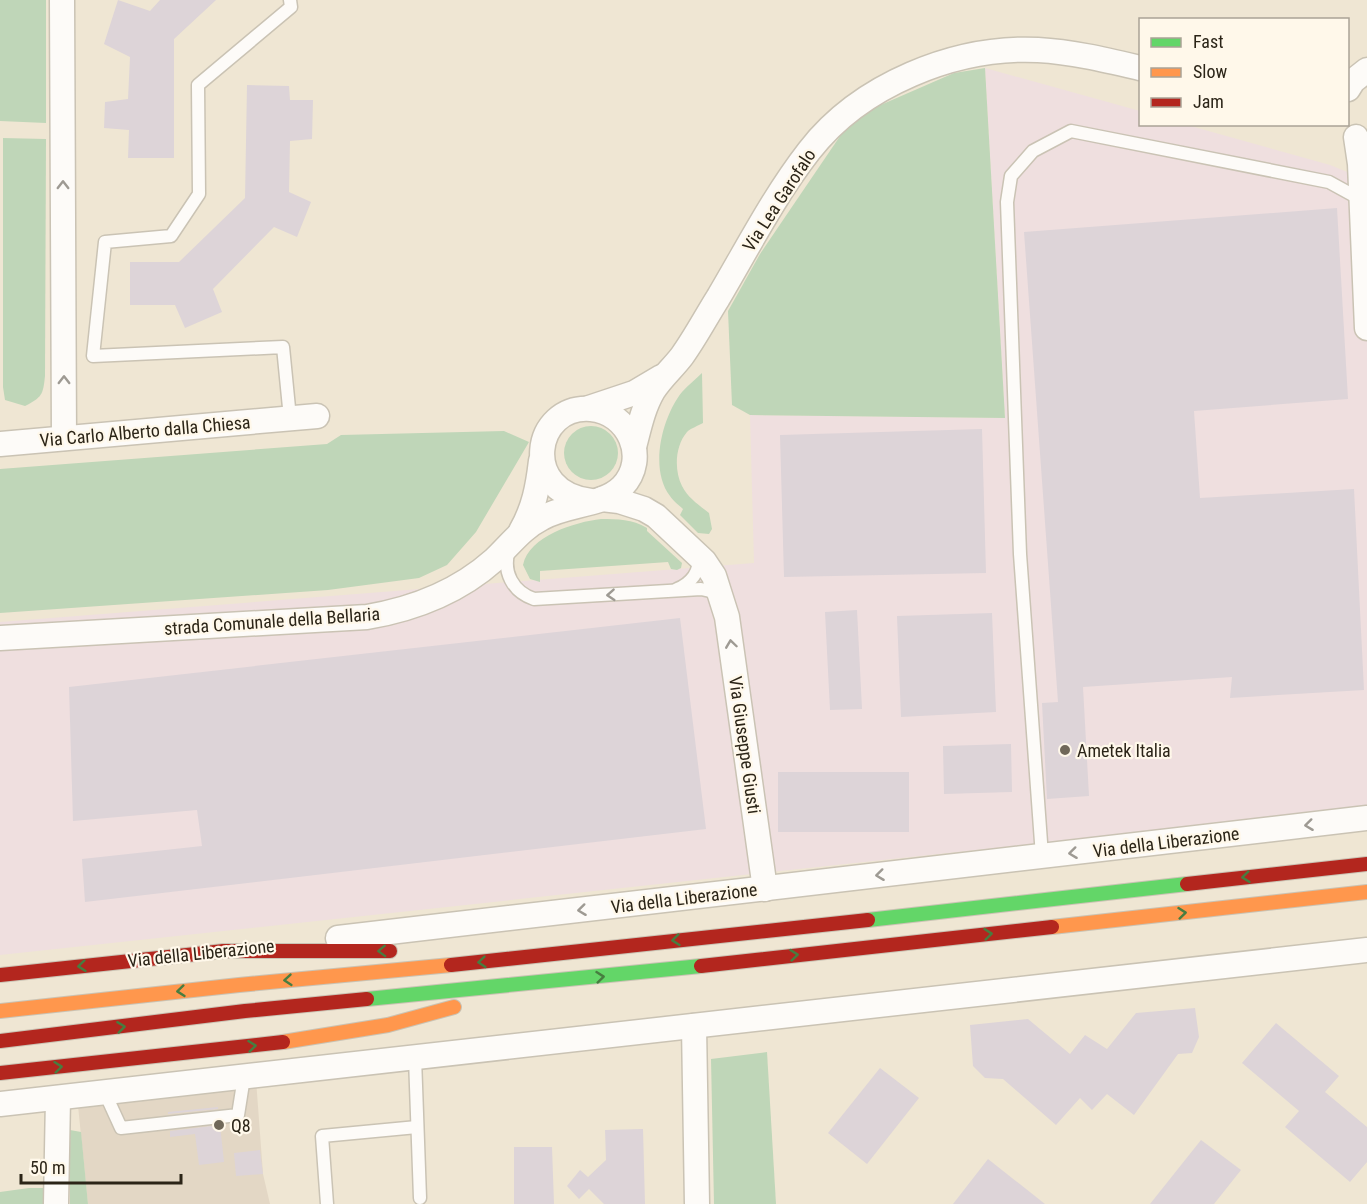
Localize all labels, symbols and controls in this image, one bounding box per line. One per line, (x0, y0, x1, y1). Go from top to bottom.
legend (1139, 18, 1349, 126)
text: Fast (1193, 31, 1224, 52)
text: Slow (1193, 61, 1228, 82)
text: Jam (1193, 91, 1224, 112)
street label: Via Lea Garofalo (738, 145, 820, 255)
one-way arrow (57, 180, 69, 189)
one-way arrow (58, 375, 70, 384)
street label: Via Carlo Alberto dalla Chiesa (39, 411, 251, 451)
one-way arrow (606, 588, 615, 601)
street label: strada Comunale della Bellaria (163, 603, 381, 639)
one-way arrow (725, 639, 737, 648)
street label: Via Giuseppe Giusti (725, 675, 765, 815)
place label: Ametek Italia (1077, 740, 1171, 761)
marker: Ametek Italia (1058, 743, 1072, 757)
one-way arrow (1304, 818, 1313, 831)
street label: Via della Liberazione (1092, 823, 1240, 861)
one-way arrow (1069, 846, 1078, 858)
one-way arrow (875, 868, 884, 881)
one-way arrow (1242, 870, 1251, 883)
street label: Via della Liberazione (610, 879, 758, 917)
one-way arrow (577, 903, 586, 916)
one-way arrow (1177, 907, 1186, 920)
one-way arrow (983, 928, 993, 941)
one-way arrow (671, 934, 680, 946)
street label: Via della Liberazione (127, 935, 275, 971)
one-way arrow (377, 944, 386, 957)
one-way arrow (790, 950, 799, 962)
one-way arrow (477, 955, 486, 968)
one-way arrow (78, 959, 87, 972)
one-way arrow (596, 971, 605, 984)
one-way arrow (283, 973, 292, 986)
one-way arrow (176, 984, 185, 997)
one-way arrow (116, 1021, 125, 1033)
one-way arrow (247, 1040, 257, 1053)
one-way arrow (54, 1061, 63, 1074)
place label: Q8 (231, 1115, 251, 1136)
marker: Q8 (212, 1118, 226, 1132)
scale bar (21, 1147, 182, 1185)
text: 50 m (30, 1157, 65, 1178)

